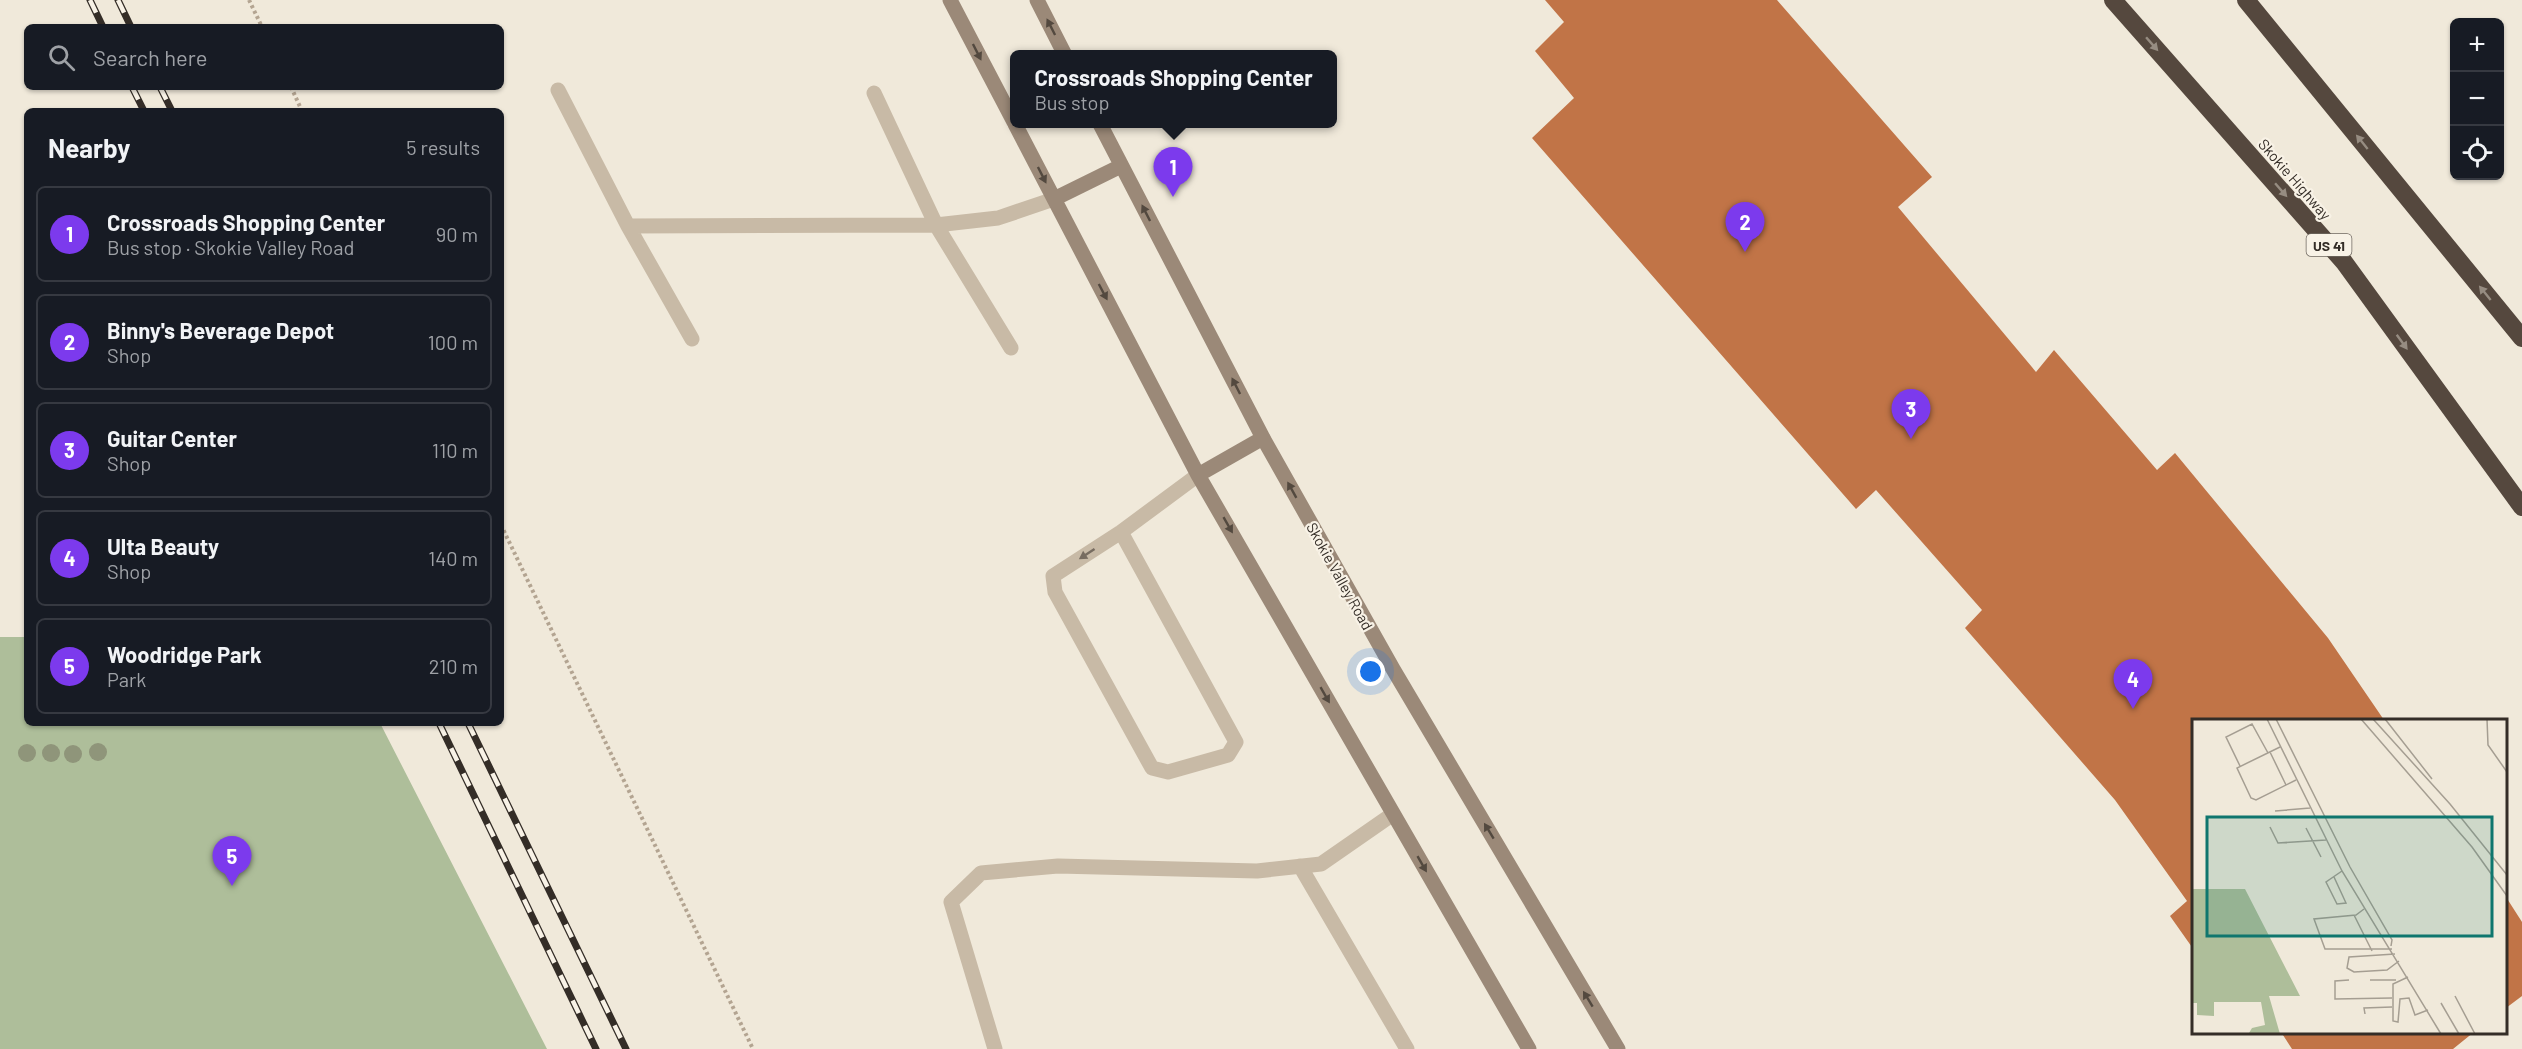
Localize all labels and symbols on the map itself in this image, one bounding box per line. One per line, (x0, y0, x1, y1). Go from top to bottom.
one-way arrow (1046, 19, 1055, 36)
one-way arrow (2145, 36, 2158, 51)
one-way arrow (972, 43, 982, 61)
one-way arrow (2355, 134, 2368, 150)
street label: Skokie Highway (2255, 135, 2335, 223)
pin: 1 (1154, 148, 1192, 197)
one-way arrow (1037, 167, 1047, 184)
one-way arrow (2274, 182, 2287, 197)
pin: 2 (1726, 202, 1764, 252)
one-way arrow (1141, 205, 1151, 222)
road number: US 41 (2306, 234, 2352, 256)
one-way arrow (1098, 284, 1108, 301)
one-way arrow (2479, 286, 2492, 301)
one-way arrow (2396, 335, 2408, 350)
one-way arrow (1231, 378, 1241, 395)
pin: 3 (1892, 390, 1930, 439)
one-way arrow (1287, 481, 1297, 498)
one-way arrow (1222, 517, 1232, 534)
street label: Skokie Valley Road (1303, 519, 1377, 633)
one-way arrow (1079, 548, 1095, 559)
your location (1356, 657, 1385, 686)
pin: 4 (2114, 660, 2152, 709)
one-way arrow (1319, 686, 1329, 703)
inset map (2192, 719, 2507, 1034)
one-way arrow (1483, 823, 1494, 839)
pin: 5 (212, 836, 252, 886)
one-way arrow (1417, 856, 1427, 873)
one-way arrow (1583, 990, 1593, 1007)

